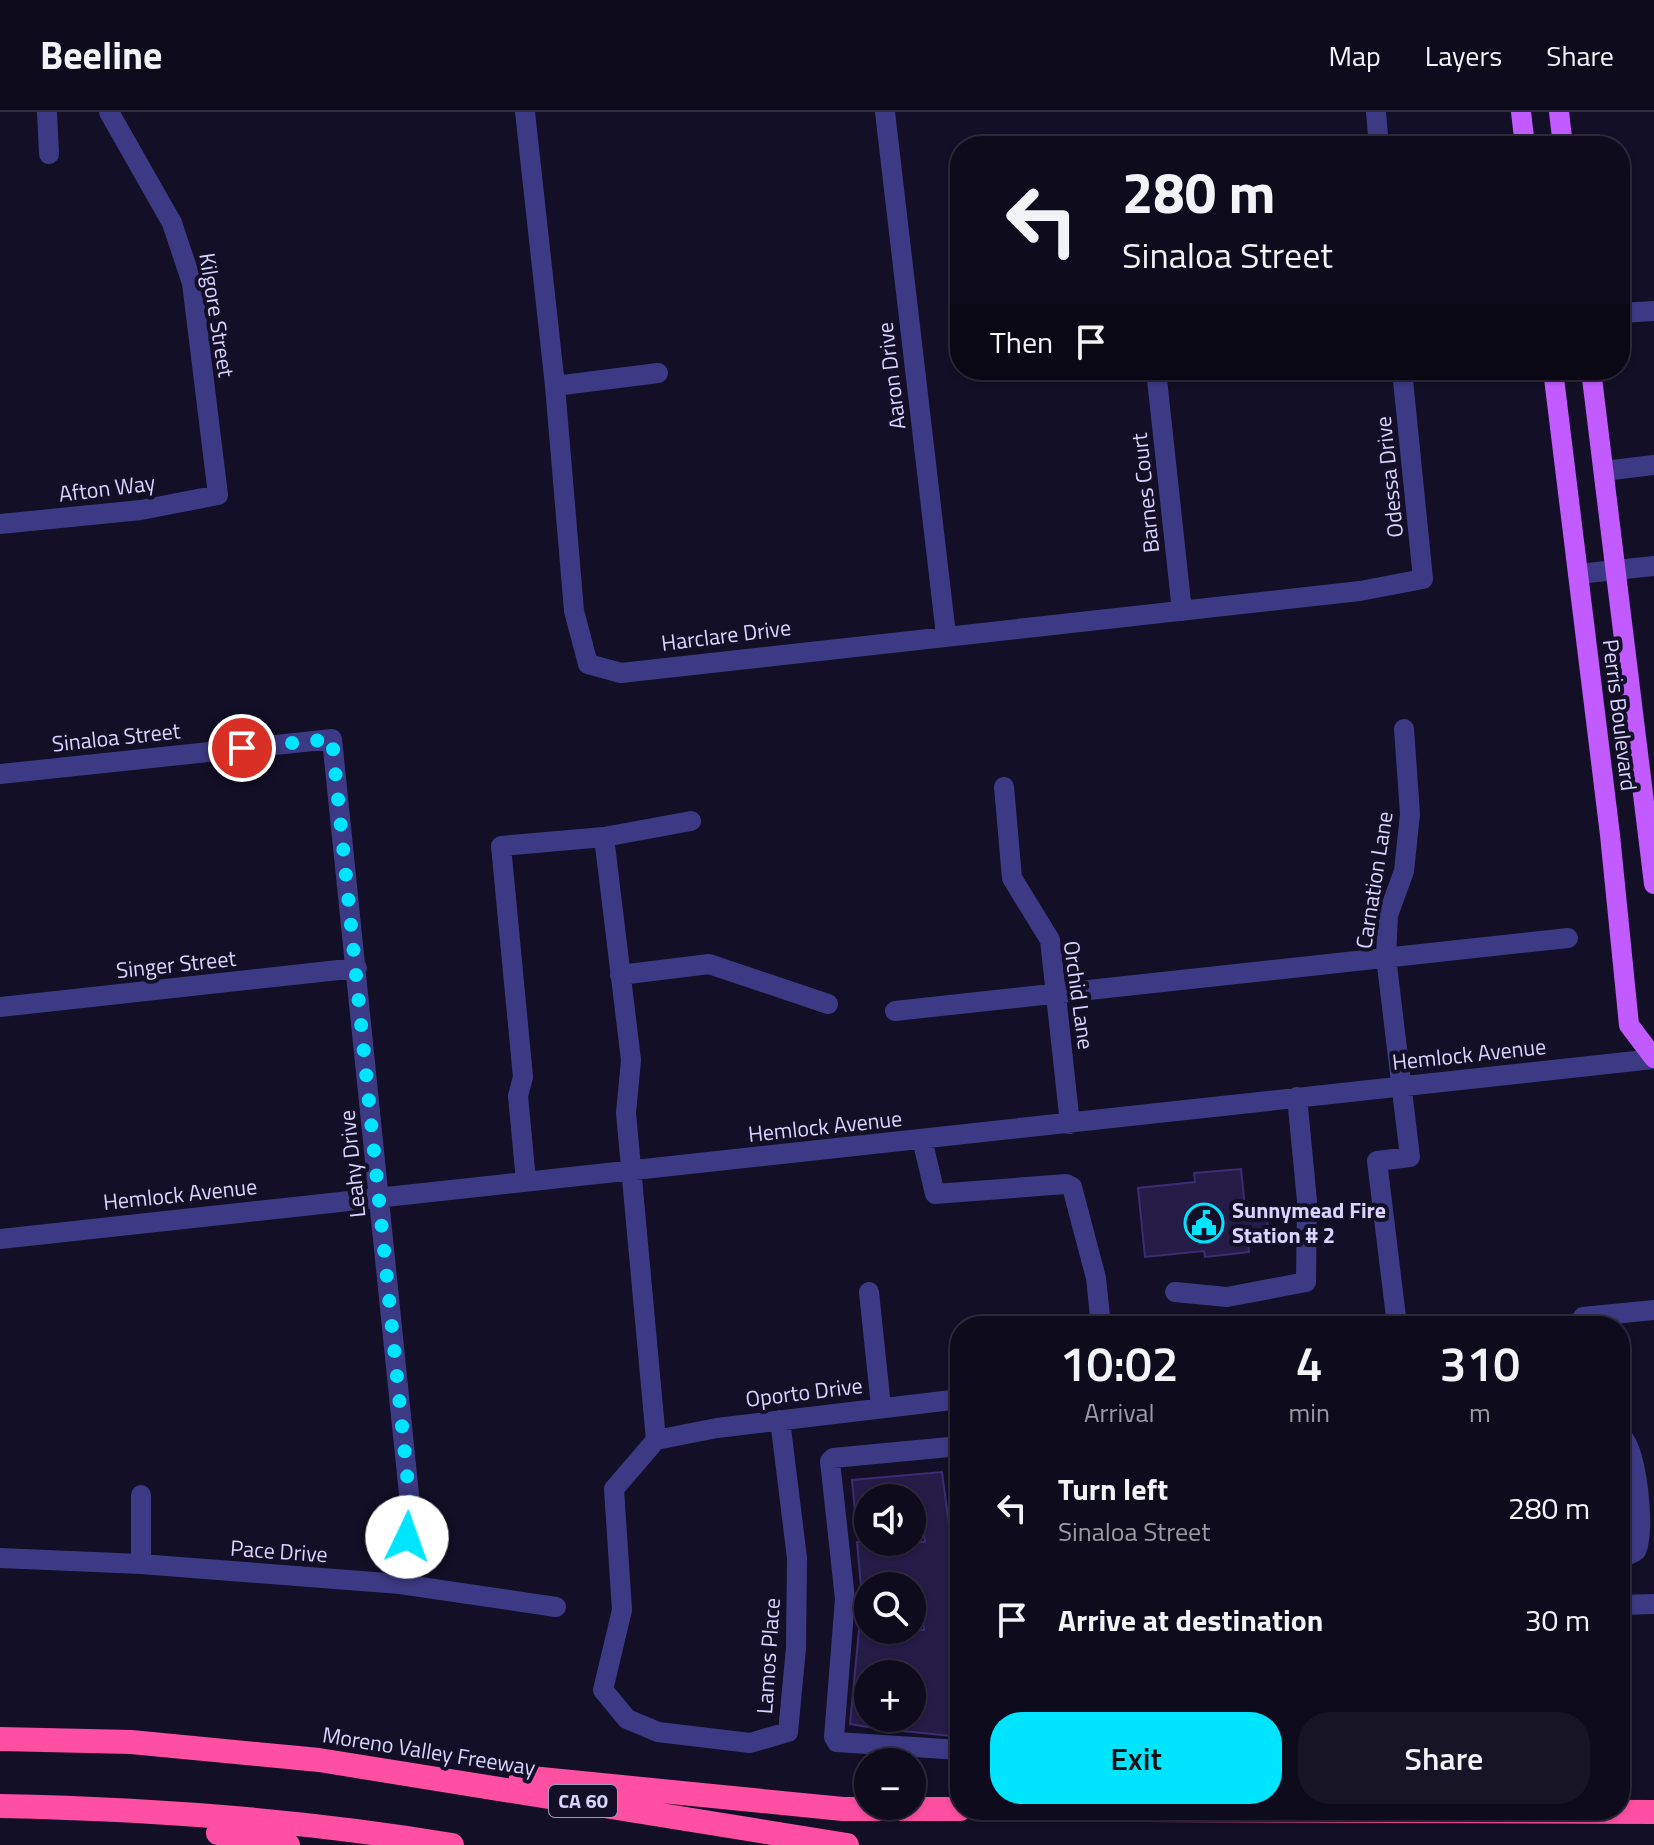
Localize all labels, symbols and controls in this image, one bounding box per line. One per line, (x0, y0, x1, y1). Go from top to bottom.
text: Beeline (40, 26, 162, 84)
text: Map (1328, 34, 1381, 77)
text: Layers (1425, 34, 1502, 77)
text: Share (1546, 34, 1614, 77)
text: 280 m (1122, 150, 1275, 235)
icon: left (990, 168, 1094, 272)
text: Sinaloa Street (1122, 227, 1333, 282)
street label: Kilgore Street (190, 250, 244, 380)
text: Then (990, 319, 1053, 365)
street label: Aaron Drive (868, 320, 914, 432)
icon: arrive (1069, 320, 1113, 364)
street label: Odessa Drive (1366, 415, 1412, 539)
street label: Barnes Court (1122, 431, 1168, 555)
street label: Afton Way (57, 465, 158, 511)
street label: Harclare Drive (659, 610, 793, 660)
street label: Perris Boulevard (1594, 637, 1646, 793)
street label: Sinaloa Street (50, 713, 182, 761)
pin (208, 714, 276, 782)
icon: arrive (220, 726, 264, 770)
street label: Carnation Lane (1346, 809, 1402, 951)
street label: Orchid Lane (1055, 939, 1103, 1051)
street label: Singer Street (114, 941, 238, 987)
street label: Hemlock Avenue (1390, 1029, 1548, 1079)
street label: Hemlock Avenue (746, 1101, 904, 1151)
street label: Leahy Drive (329, 1109, 375, 1219)
street label: Hemlock Avenue (101, 1169, 259, 1219)
place label: Sunnymead Fire Station # 2 (1232, 1193, 1386, 1252)
public building icon: Sunnymead Fire Station # 2 (1183, 1202, 1225, 1244)
text: 10:02 (1060, 1327, 1179, 1400)
text: 4 (1296, 1327, 1323, 1400)
text: 310 (1440, 1327, 1520, 1400)
street label: Oporto Drive (744, 1368, 864, 1416)
text: Arrival (1084, 1393, 1154, 1432)
text: min (1288, 1393, 1330, 1432)
text: m (1469, 1393, 1491, 1432)
text: Turn left (1058, 1466, 1168, 1512)
map controls (854, 1484, 926, 1820)
button: sound (854, 1484, 926, 1556)
text: 280 m (1508, 1485, 1590, 1531)
icon: left (990, 1486, 1034, 1530)
position arrow (365, 1495, 449, 1579)
text: Sinaloa Street (1058, 1512, 1210, 1551)
street label: Pace Drive (229, 1531, 329, 1571)
button: search (854, 1572, 926, 1644)
street label: Lamos Place (747, 1597, 789, 1715)
text: Arrive at destination (1058, 1597, 1323, 1643)
text: 30 m (1525, 1597, 1590, 1643)
icon: arrive (990, 1598, 1034, 1642)
button: + (854, 1660, 926, 1732)
button: Exit (990, 1712, 1282, 1804)
button: Share (1298, 1712, 1590, 1804)
street label: Moreno Valley Freeway (320, 1717, 538, 1785)
button: − (854, 1748, 926, 1820)
road number: CA 60 (549, 1785, 617, 1817)

